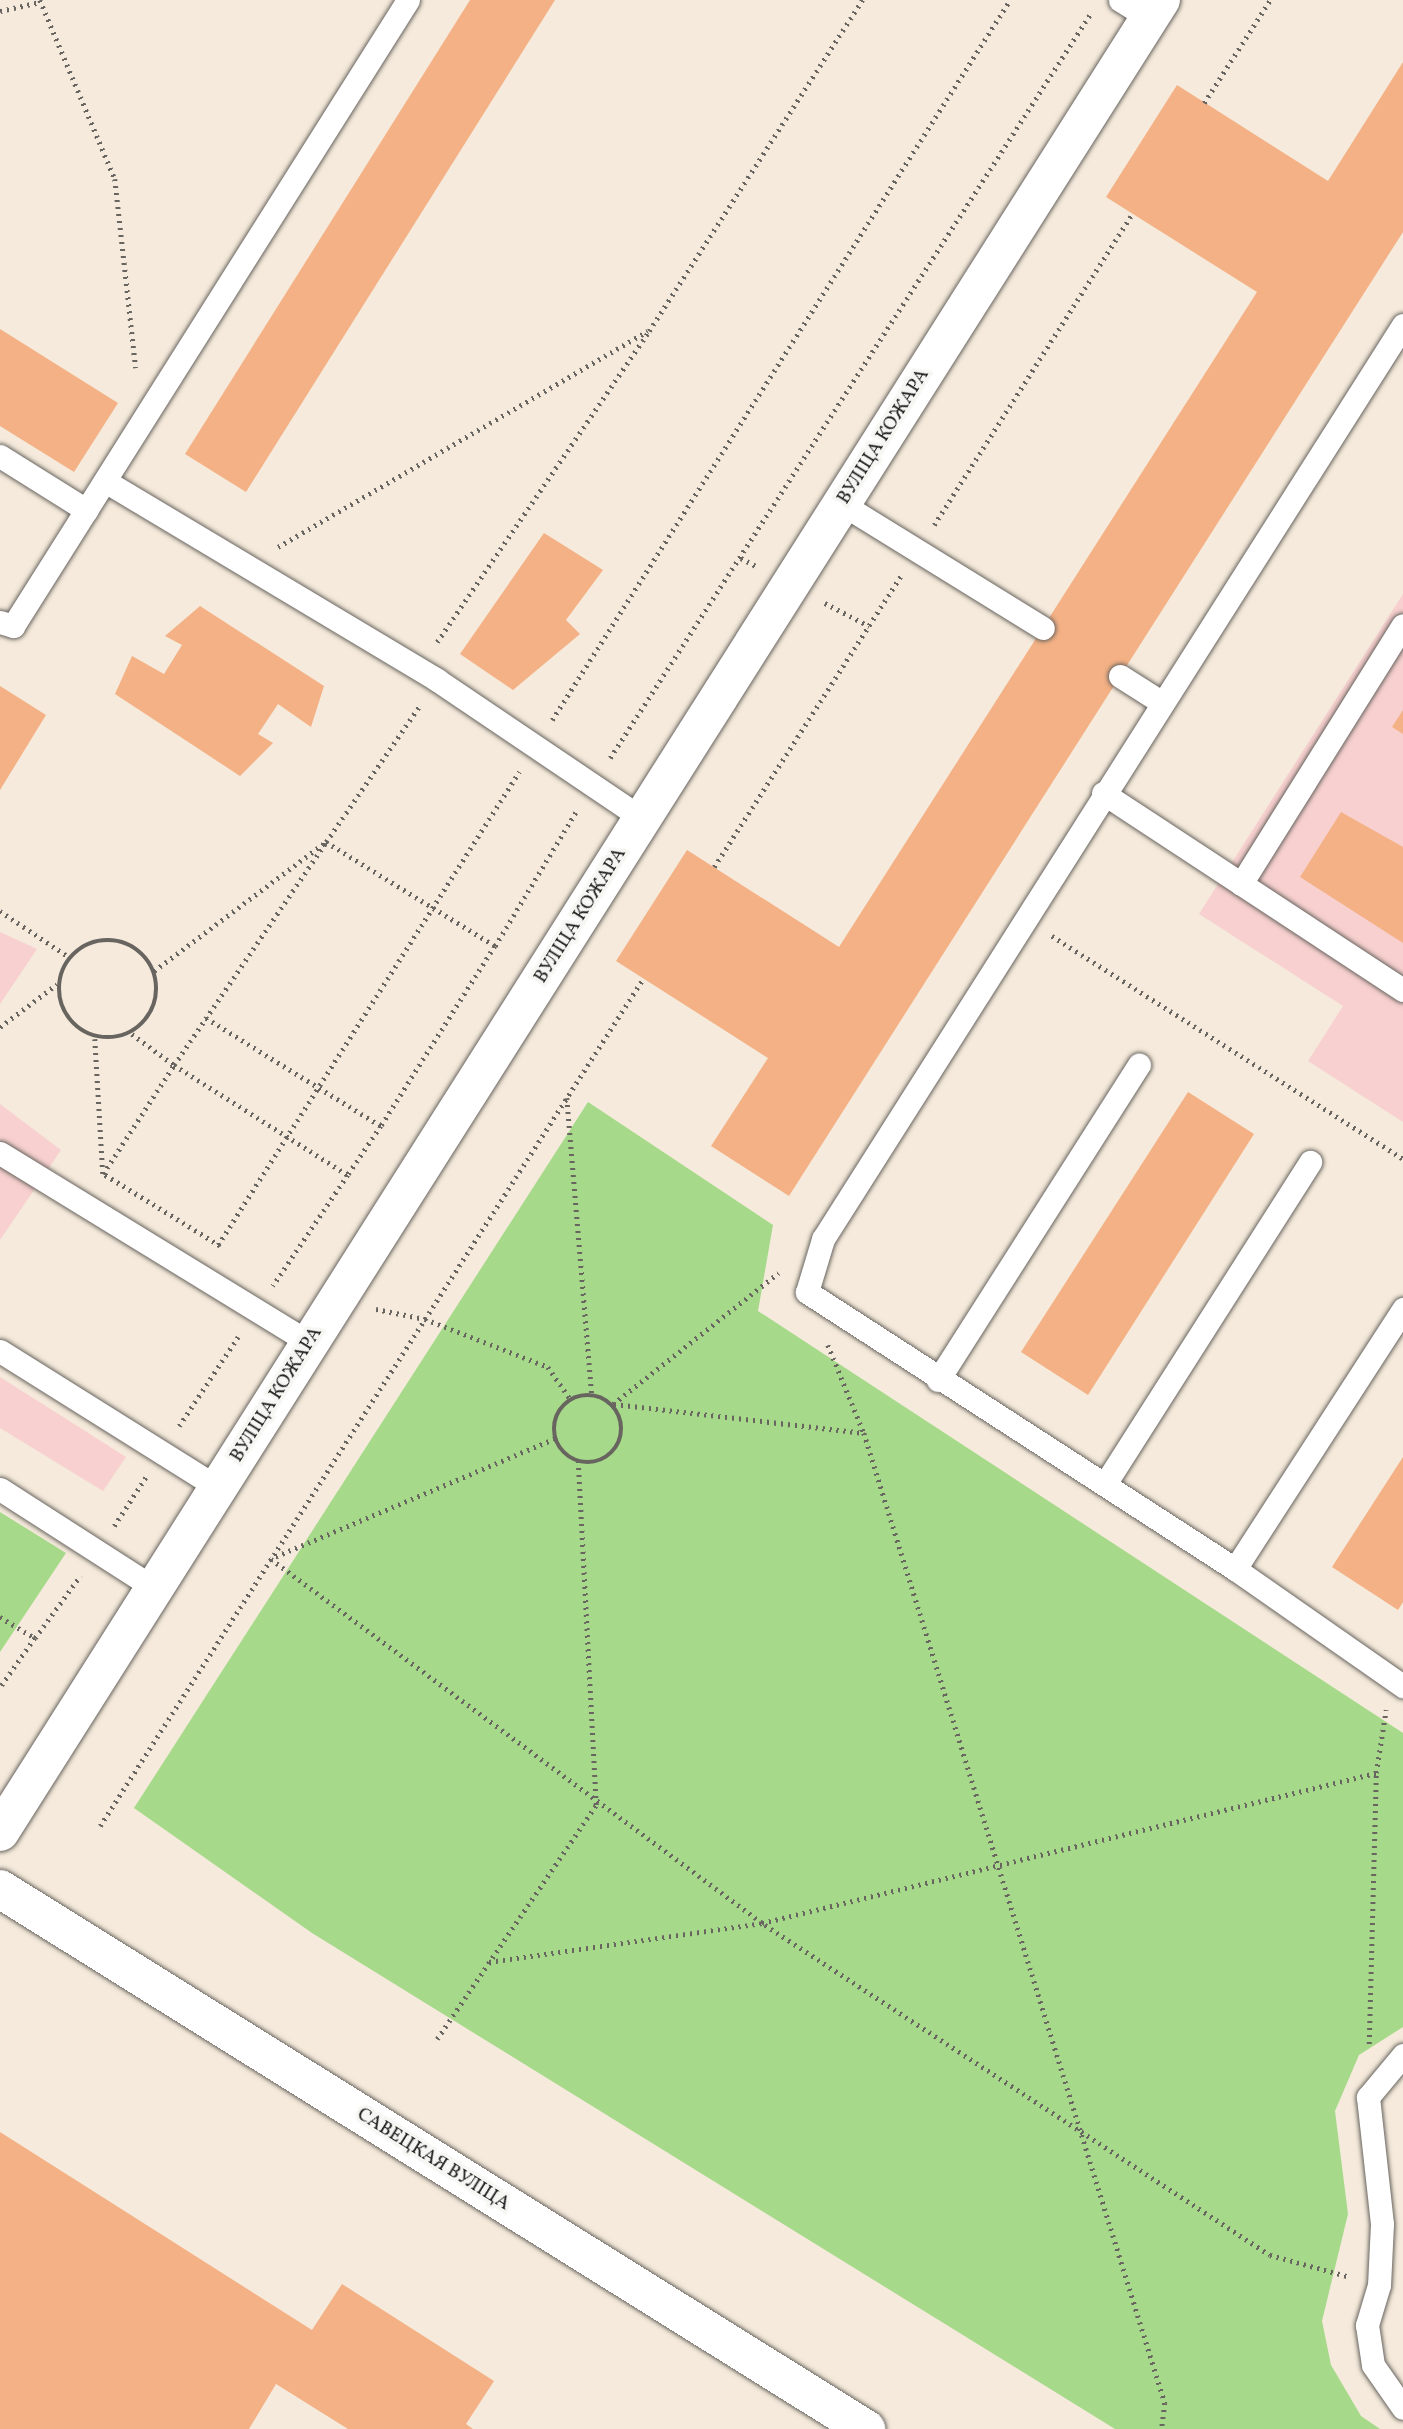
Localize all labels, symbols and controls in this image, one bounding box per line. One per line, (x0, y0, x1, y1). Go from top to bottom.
street label: ВУЛІЦА КОЖАРА (833, 365, 935, 509)
street label: ВУЛІЦА КОЖАРА (530, 844, 632, 988)
street label: ВУЛІЦА КОЖАРА (226, 1323, 328, 1467)
street label: САВЕЦКАЯ ВУЛІЦА (352, 2104, 514, 2216)

